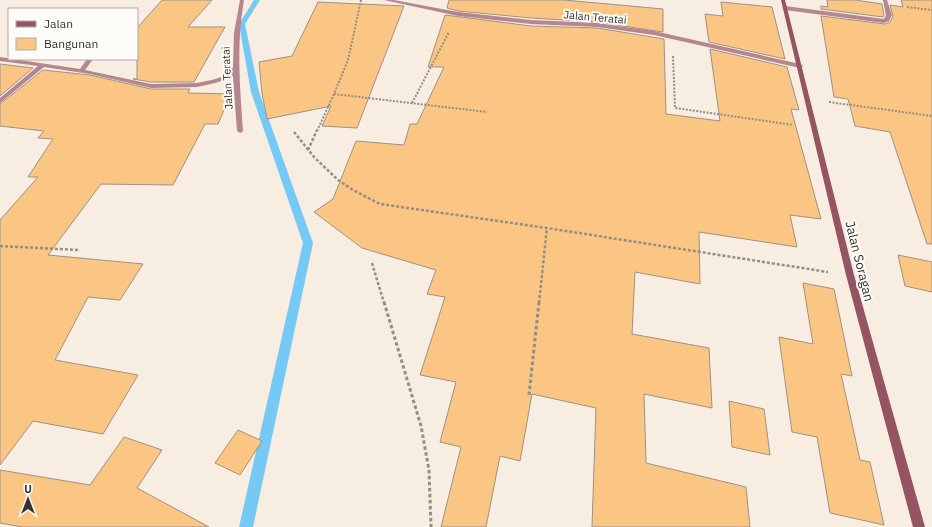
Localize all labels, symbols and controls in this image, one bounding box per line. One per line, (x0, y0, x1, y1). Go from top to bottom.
street label: Jalan Teratai (563, 7, 627, 27)
legend (8, 8, 138, 60)
text: Jalan (44, 16, 73, 31)
text: Bangunan (44, 36, 98, 51)
street label: Jalan Teratai (218, 46, 236, 110)
street label: Jalan Soragan (841, 219, 878, 303)
north arrow (8, 479, 48, 519)
text: U (24, 482, 32, 496)

